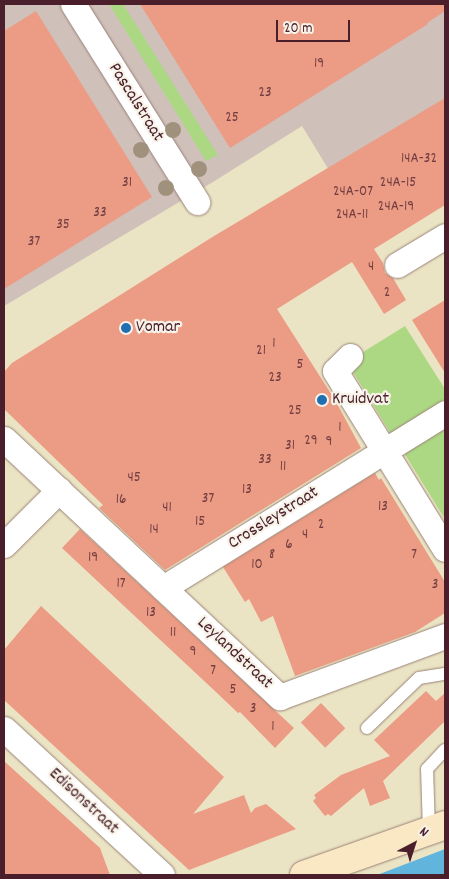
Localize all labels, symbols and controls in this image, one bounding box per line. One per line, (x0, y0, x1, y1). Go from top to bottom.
scale bar (279, 10, 353, 42)
text: 20 m (284, 18, 312, 40)
house number: 19 (314, 56, 324, 74)
street label: Pascalstraat (102, 60, 168, 146)
house number: 23 (258, 85, 272, 103)
house number: 25 (225, 110, 239, 128)
house number: 14A-32 (401, 151, 437, 169)
house number: 31 (122, 175, 132, 193)
house number: 24A-15 (380, 175, 416, 193)
house number: 24A-07 (333, 184, 373, 202)
house number: 24A-19 (378, 199, 414, 217)
house number: 33 (93, 205, 107, 223)
house number: 24A-11 (336, 207, 368, 225)
house number: 35 (56, 217, 70, 235)
house number: 37 (28, 234, 40, 252)
house number: 4 (368, 259, 374, 277)
house number: 2 (384, 285, 390, 303)
place label: Vomar (136, 317, 180, 339)
marker: Vomar (120, 322, 132, 334)
house number: 1 (272, 336, 276, 354)
house number: 21 (256, 343, 266, 361)
house number: 5 (297, 357, 303, 375)
house number: 23 (268, 370, 282, 388)
place label: Kruidvat (332, 389, 389, 411)
marker: Kruidvat (316, 394, 328, 406)
house number: 25 (288, 403, 302, 421)
house number: 1 (338, 420, 342, 438)
house number: 29 (304, 433, 318, 451)
house number: 9 (326, 434, 332, 452)
house number: 31 (285, 438, 295, 456)
house number: 33 (258, 452, 272, 470)
house number: 11 (280, 459, 286, 477)
house number: 45 (127, 470, 141, 488)
house number: 13 (242, 482, 252, 500)
street label: Crossleystraat (225, 483, 323, 555)
house number: 37 (202, 491, 214, 509)
house number: 16 (116, 492, 126, 510)
house number: 13 (378, 499, 388, 517)
house number: 41 (162, 500, 172, 518)
house number: 15 (195, 514, 205, 532)
house number: 2 (318, 517, 324, 535)
house number: 14 (149, 522, 159, 540)
house number: 4 (302, 527, 308, 545)
house number: 6 (285, 537, 293, 555)
house number: 8 (269, 547, 275, 565)
house number: 7 (411, 547, 417, 565)
house number: 19 (88, 550, 98, 568)
house number: 10 (251, 557, 263, 575)
house number: 17 (116, 576, 126, 594)
house number: 3 (432, 577, 438, 595)
house number: 13 (146, 605, 156, 623)
street label: Leylandstraat (191, 613, 277, 695)
house number: 11 (170, 625, 176, 643)
house number: 9 (190, 644, 196, 662)
house number: 7 (210, 663, 216, 681)
house number: 5 (230, 682, 236, 700)
house number: 3 (250, 701, 256, 719)
house number: 1 (271, 719, 275, 737)
street label: Edisonstraat (43, 764, 123, 840)
north arrow (389, 819, 439, 869)
text: N (415, 823, 433, 842)

